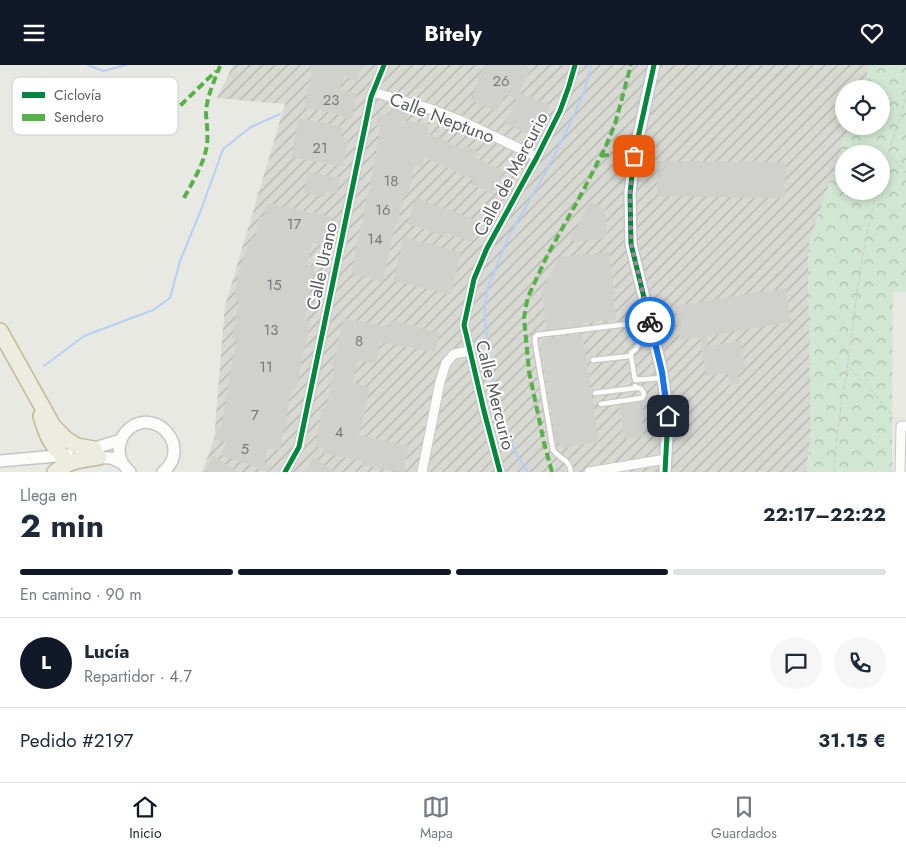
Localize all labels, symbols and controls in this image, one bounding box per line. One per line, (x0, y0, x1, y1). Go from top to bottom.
text: Bitely (424, 17, 482, 49)
icon: menu (20, 19, 48, 47)
icon: heart (858, 19, 886, 47)
house number: 26 (492, 70, 510, 92)
legend (12, 77, 178, 135)
map controls (835, 80, 890, 200)
button: locate (835, 80, 890, 135)
text: Ciclovía (54, 85, 101, 105)
street label: Calle Neptuno (386, 86, 498, 150)
house number: 23 (323, 89, 339, 111)
text: Sendero (54, 107, 104, 127)
street label: Calle de Mercurio (467, 107, 555, 241)
pin (613, 135, 655, 177)
house number: 21 (312, 137, 328, 159)
icon: bag (620, 142, 648, 170)
button: layers (835, 145, 890, 200)
house number: 18 (384, 170, 398, 192)
house number: 16 (375, 199, 391, 221)
house number: 17 (287, 213, 301, 235)
street label: Calle Urano (300, 219, 344, 312)
house number: 14 (367, 228, 383, 250)
house number: 15 (266, 274, 282, 296)
courier (625, 297, 675, 347)
icon: bike (636, 308, 664, 336)
house number: 13 (264, 319, 278, 341)
house number: 8 (355, 330, 363, 352)
street label: Calle Mercurio (469, 337, 521, 453)
house number: 11 (259, 356, 273, 378)
pin (647, 395, 689, 437)
icon: home (654, 402, 682, 430)
house number: 7 (251, 404, 259, 426)
house number: 4 (335, 421, 344, 443)
house number: 5 (241, 438, 249, 460)
text: Llega en (20, 484, 77, 507)
text: 22:17–22:22 (763, 501, 886, 528)
text: 2 min (20, 503, 104, 549)
text: En camino · 90 m (20, 583, 142, 606)
button: chat (770, 637, 822, 689)
button: phone (834, 637, 886, 689)
text: Lucía (84, 638, 129, 665)
text: L (41, 649, 51, 676)
text: Repartidor · 4.7 (84, 665, 192, 688)
text: Pedido #2197 (20, 727, 134, 754)
text: 31.15 € (818, 727, 886, 754)
tab: Inicio (129, 793, 162, 843)
tab: Mapa (420, 793, 453, 843)
tab: Guardados (711, 793, 777, 843)

